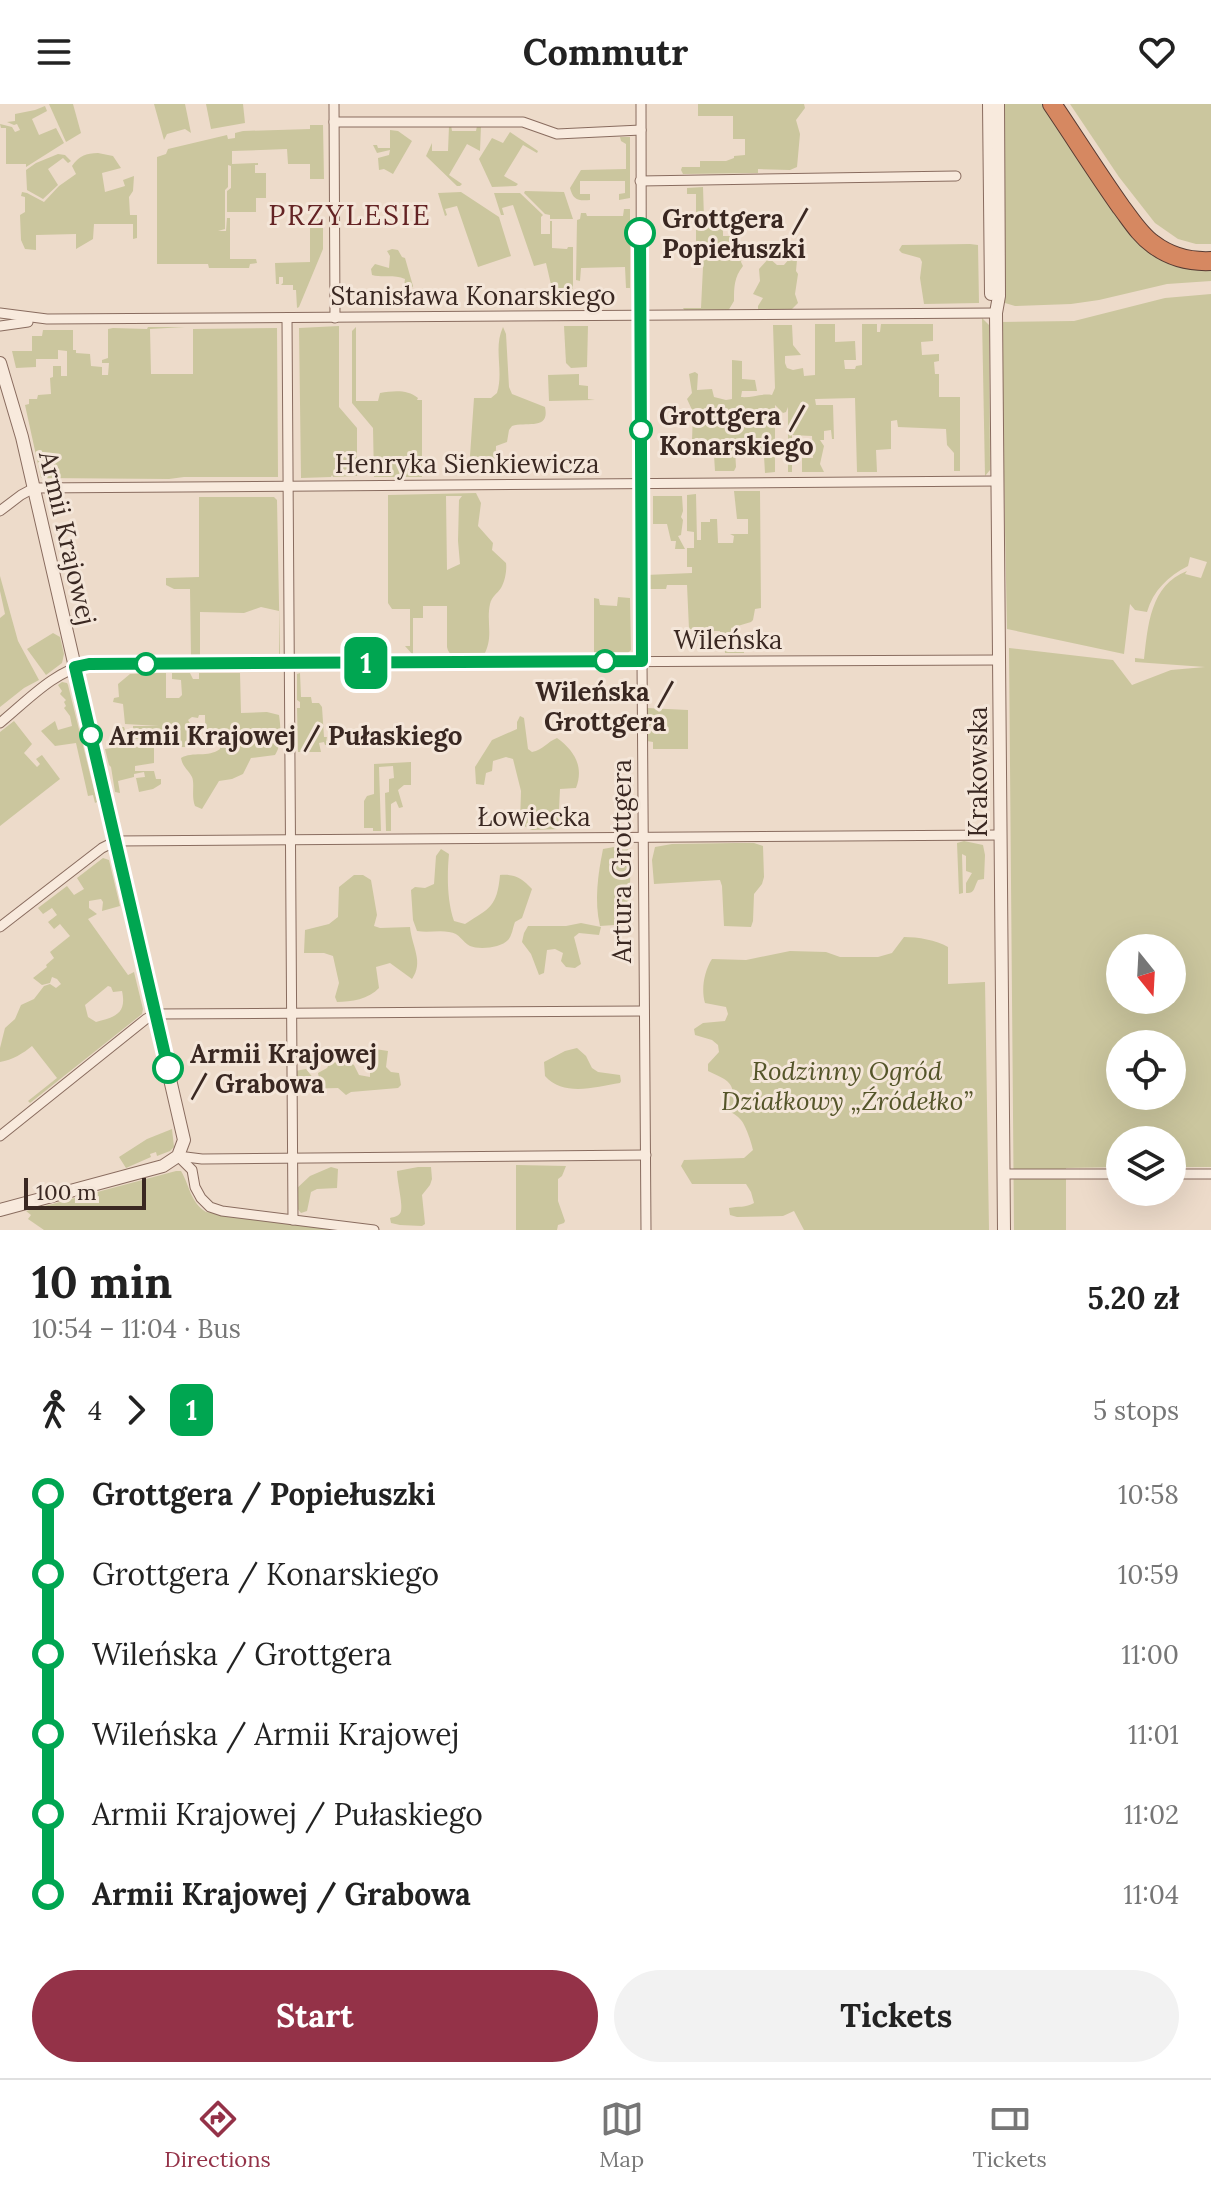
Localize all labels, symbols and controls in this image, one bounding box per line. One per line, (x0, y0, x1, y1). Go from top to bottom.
text: Commutr (523, 29, 688, 75)
icon: menu (32, 30, 76, 74)
icon: heart (1135, 30, 1179, 74)
district label: PRZYLESIE (268, 197, 432, 233)
place label: Grottgera / Popiełuszki (662, 202, 809, 265)
marker: Grottgera / Popiełuszki (625, 218, 655, 248)
street label: Stanisława Konarskiego (331, 279, 615, 312)
place label: Grottgera / Konarskiego (659, 399, 814, 462)
marker: Grottgera / Konarskiego (630, 419, 652, 441)
street label: Armii Krajowej (32, 447, 104, 628)
street label: Henryka Sienkiewicza (335, 447, 599, 480)
street label: Wileńska (673, 623, 783, 656)
line badge: 1 (340, 637, 392, 689)
text: 1 (360, 645, 372, 681)
marker: Wileńska / Grottgera (594, 650, 616, 672)
unlabelled marker (135, 653, 157, 675)
place label: Wileńska / Grottgera (535, 675, 675, 738)
street label: Krakowska (961, 706, 994, 838)
place label: Armii Krajowej / Pułaskiego (109, 719, 462, 753)
marker: Armii Krajowej / Pułaskiego (80, 724, 102, 746)
street label: Artura Grottgera (605, 759, 638, 964)
street label: Łowiecka (477, 800, 591, 833)
north arrow (1106, 934, 1186, 1014)
map controls (1106, 934, 1186, 1206)
button: locate (1106, 1030, 1186, 1110)
place label: Armii Krajowej / Grabowa (190, 1037, 377, 1101)
marker: Armii Krajowej / Grabowa (153, 1053, 183, 1083)
park label: Rodzinny Ogród Działkowy „Źródełko” (721, 1054, 973, 1117)
button: layers (1106, 1126, 1186, 1206)
scale bar (24, 1174, 146, 1210)
text: 100 m (36, 1178, 97, 1206)
text: 10 min (32, 1254, 172, 1310)
text: 5.20 zł (1087, 1279, 1179, 1317)
text: 10:54 – 11:04 · Bus (32, 1312, 241, 1345)
icon: walk (32, 1388, 76, 1432)
icon: forward (114, 1388, 158, 1432)
text: 1 (186, 1392, 197, 1428)
text: 4 (88, 1394, 102, 1427)
text: 5 stops (1093, 1394, 1179, 1427)
text: Grottgera / Popiełuszki (92, 1475, 436, 1513)
text: 10:58 (1118, 1478, 1179, 1511)
text: Grottgera / Konarskiego (92, 1555, 439, 1593)
text: 10:59 (1118, 1558, 1179, 1591)
text: Wileńska / Grottgera (92, 1635, 392, 1673)
text: 11:00 (1121, 1638, 1179, 1671)
text: Wileńska / Armii Krajowej (92, 1715, 459, 1753)
text: 11:01 (1128, 1718, 1179, 1751)
text: Armii Krajowej / Pułaskiego (92, 1795, 483, 1833)
text: 11:02 (1124, 1798, 1179, 1831)
text: Armii Krajowej / Grabowa (92, 1875, 471, 1913)
text: 11:04 (1123, 1878, 1179, 1911)
button: Start (32, 1970, 598, 2062)
button: Tickets (614, 1970, 1179, 2062)
tab: Directions (164, 2097, 271, 2173)
tab: Map (599, 2097, 644, 2173)
tab: Tickets (973, 2097, 1047, 2173)

